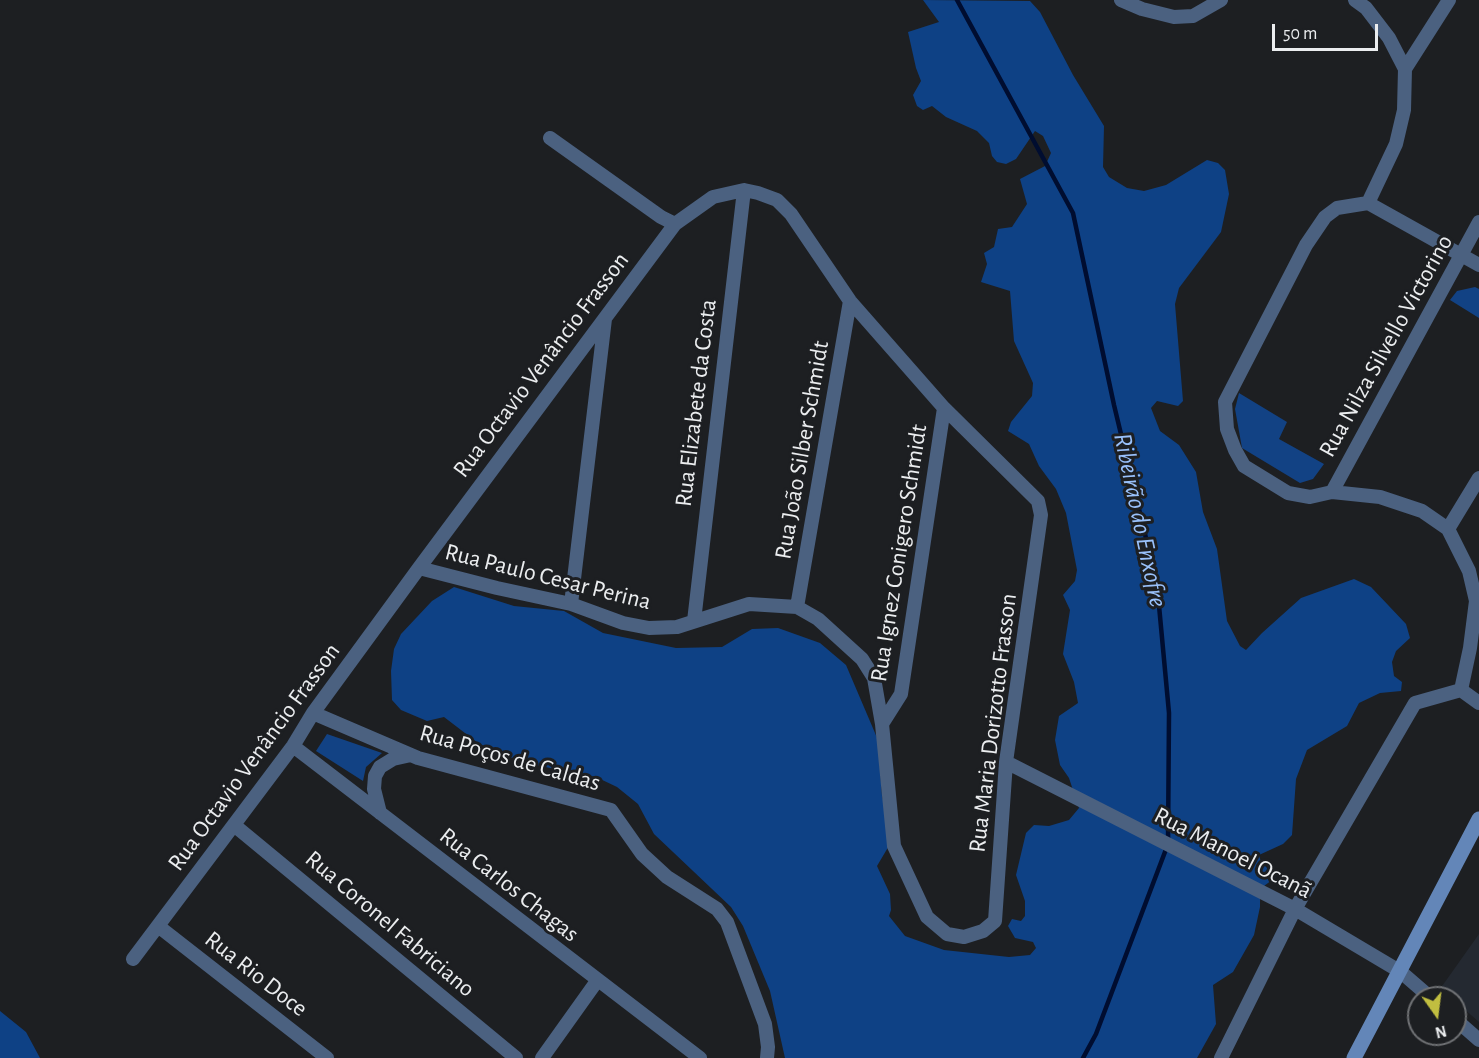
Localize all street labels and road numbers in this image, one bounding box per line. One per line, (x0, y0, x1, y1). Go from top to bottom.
street label: Rua Nilza Silvello Victorino (1313, 230, 1459, 462)
street label: Rua Octavio Venâncio Frasson (447, 247, 635, 483)
street label: Rua Elizabete da Costa (669, 298, 723, 508)
street label: Rua João Silber Schmidt (769, 339, 835, 561)
street label: Rua Ignez Conigero Schmidt (864, 422, 934, 684)
street label: Rua Paulo Cesar Perina (442, 537, 654, 617)
street label: Rua Maria Dorizotto Frasson (963, 592, 1023, 854)
street label: Rua Octavio Venâncio Frasson (162, 637, 346, 877)
street label: Rua Poços de Caldas (416, 718, 604, 798)
street label: Rua Manoel Ocanã (1149, 801, 1317, 905)
street label: Rua Carlos Chagas (433, 822, 585, 948)
street label: Rua Coronel Fabriciano (299, 845, 481, 1003)
street label: Rua Rio Doce (199, 925, 313, 1023)

